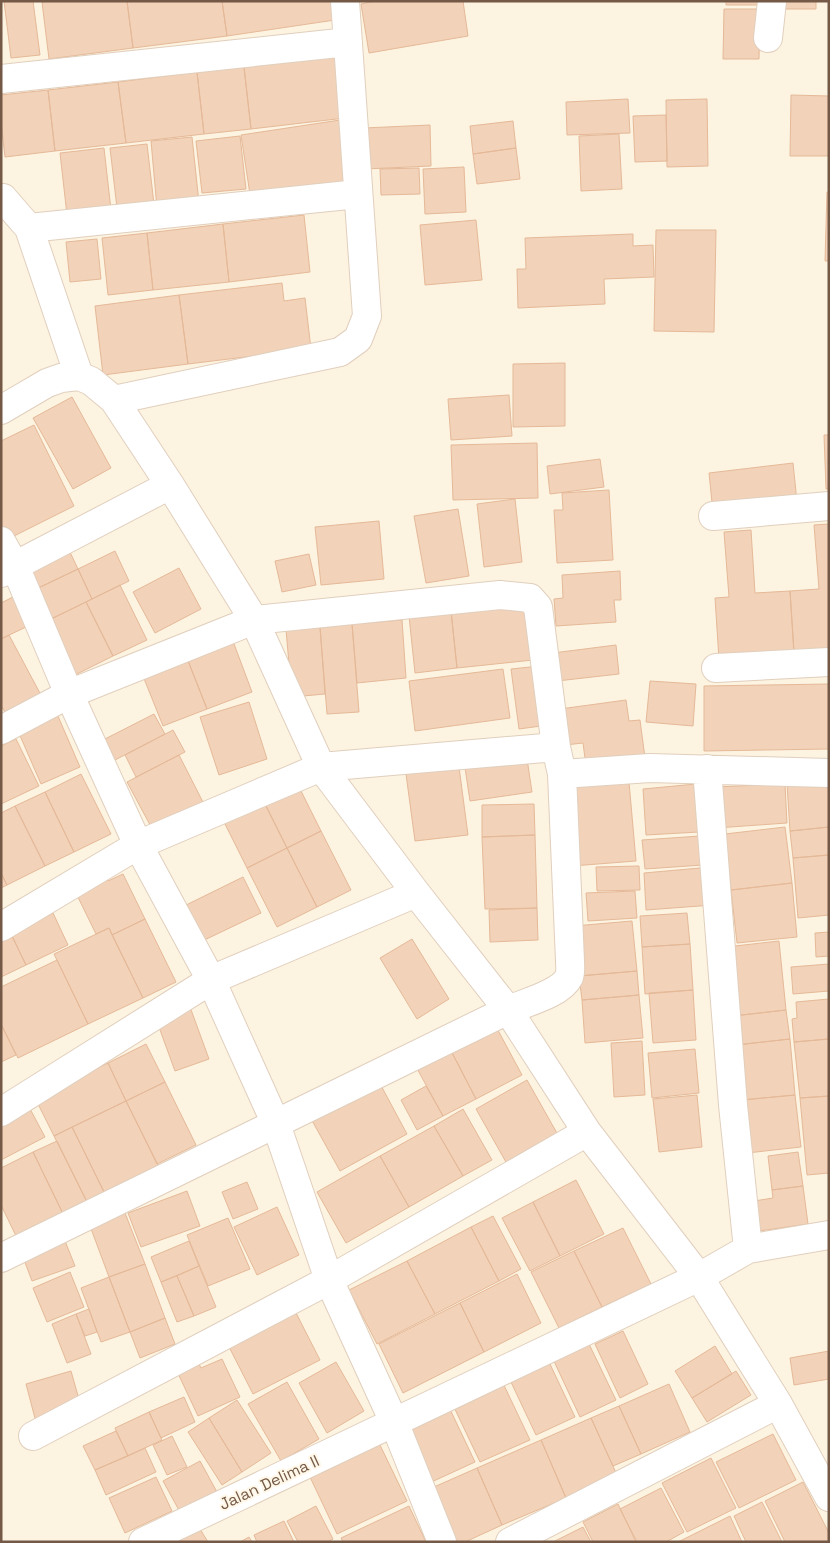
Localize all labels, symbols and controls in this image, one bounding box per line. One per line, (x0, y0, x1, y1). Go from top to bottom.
street label: Jalan Delima II (216, 1450, 323, 1515)

